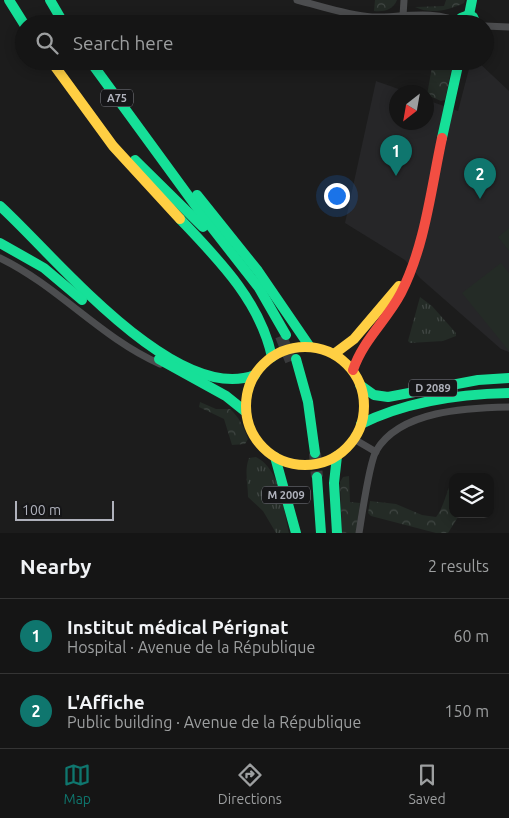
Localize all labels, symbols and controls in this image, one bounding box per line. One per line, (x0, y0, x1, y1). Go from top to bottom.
search box (15, 15, 494, 70)
icon: search (33, 29, 61, 57)
text: Search here (73, 32, 173, 54)
north arrow (389, 85, 434, 130)
road number: A75 (101, 90, 133, 106)
pin: 1 (380, 135, 412, 176)
pin: 2 (464, 158, 496, 199)
your location (324, 183, 350, 209)
road number: D 2089 (409, 379, 457, 396)
map controls (449, 473, 494, 518)
button: layers (449, 473, 494, 518)
road number: M 2009 (262, 486, 310, 504)
scale bar (15, 498, 114, 521)
text: 100 m (22, 502, 61, 518)
text: Nearby (20, 554, 91, 578)
text: 2 results (428, 557, 489, 575)
text: Institut médical Pérignat (67, 616, 288, 638)
text: 1 (31, 627, 41, 645)
text: 60 m (453, 627, 489, 645)
text: Hospital · Avenue de la République (67, 638, 315, 656)
text: L'Affiche (67, 691, 145, 713)
text: 2 (31, 702, 41, 720)
text: 150 m (444, 702, 489, 720)
text: Public building · Avenue de la République (67, 713, 361, 731)
tab: Map (63, 761, 91, 807)
tab: Directions (218, 761, 282, 807)
tab: Saved (408, 761, 446, 807)

